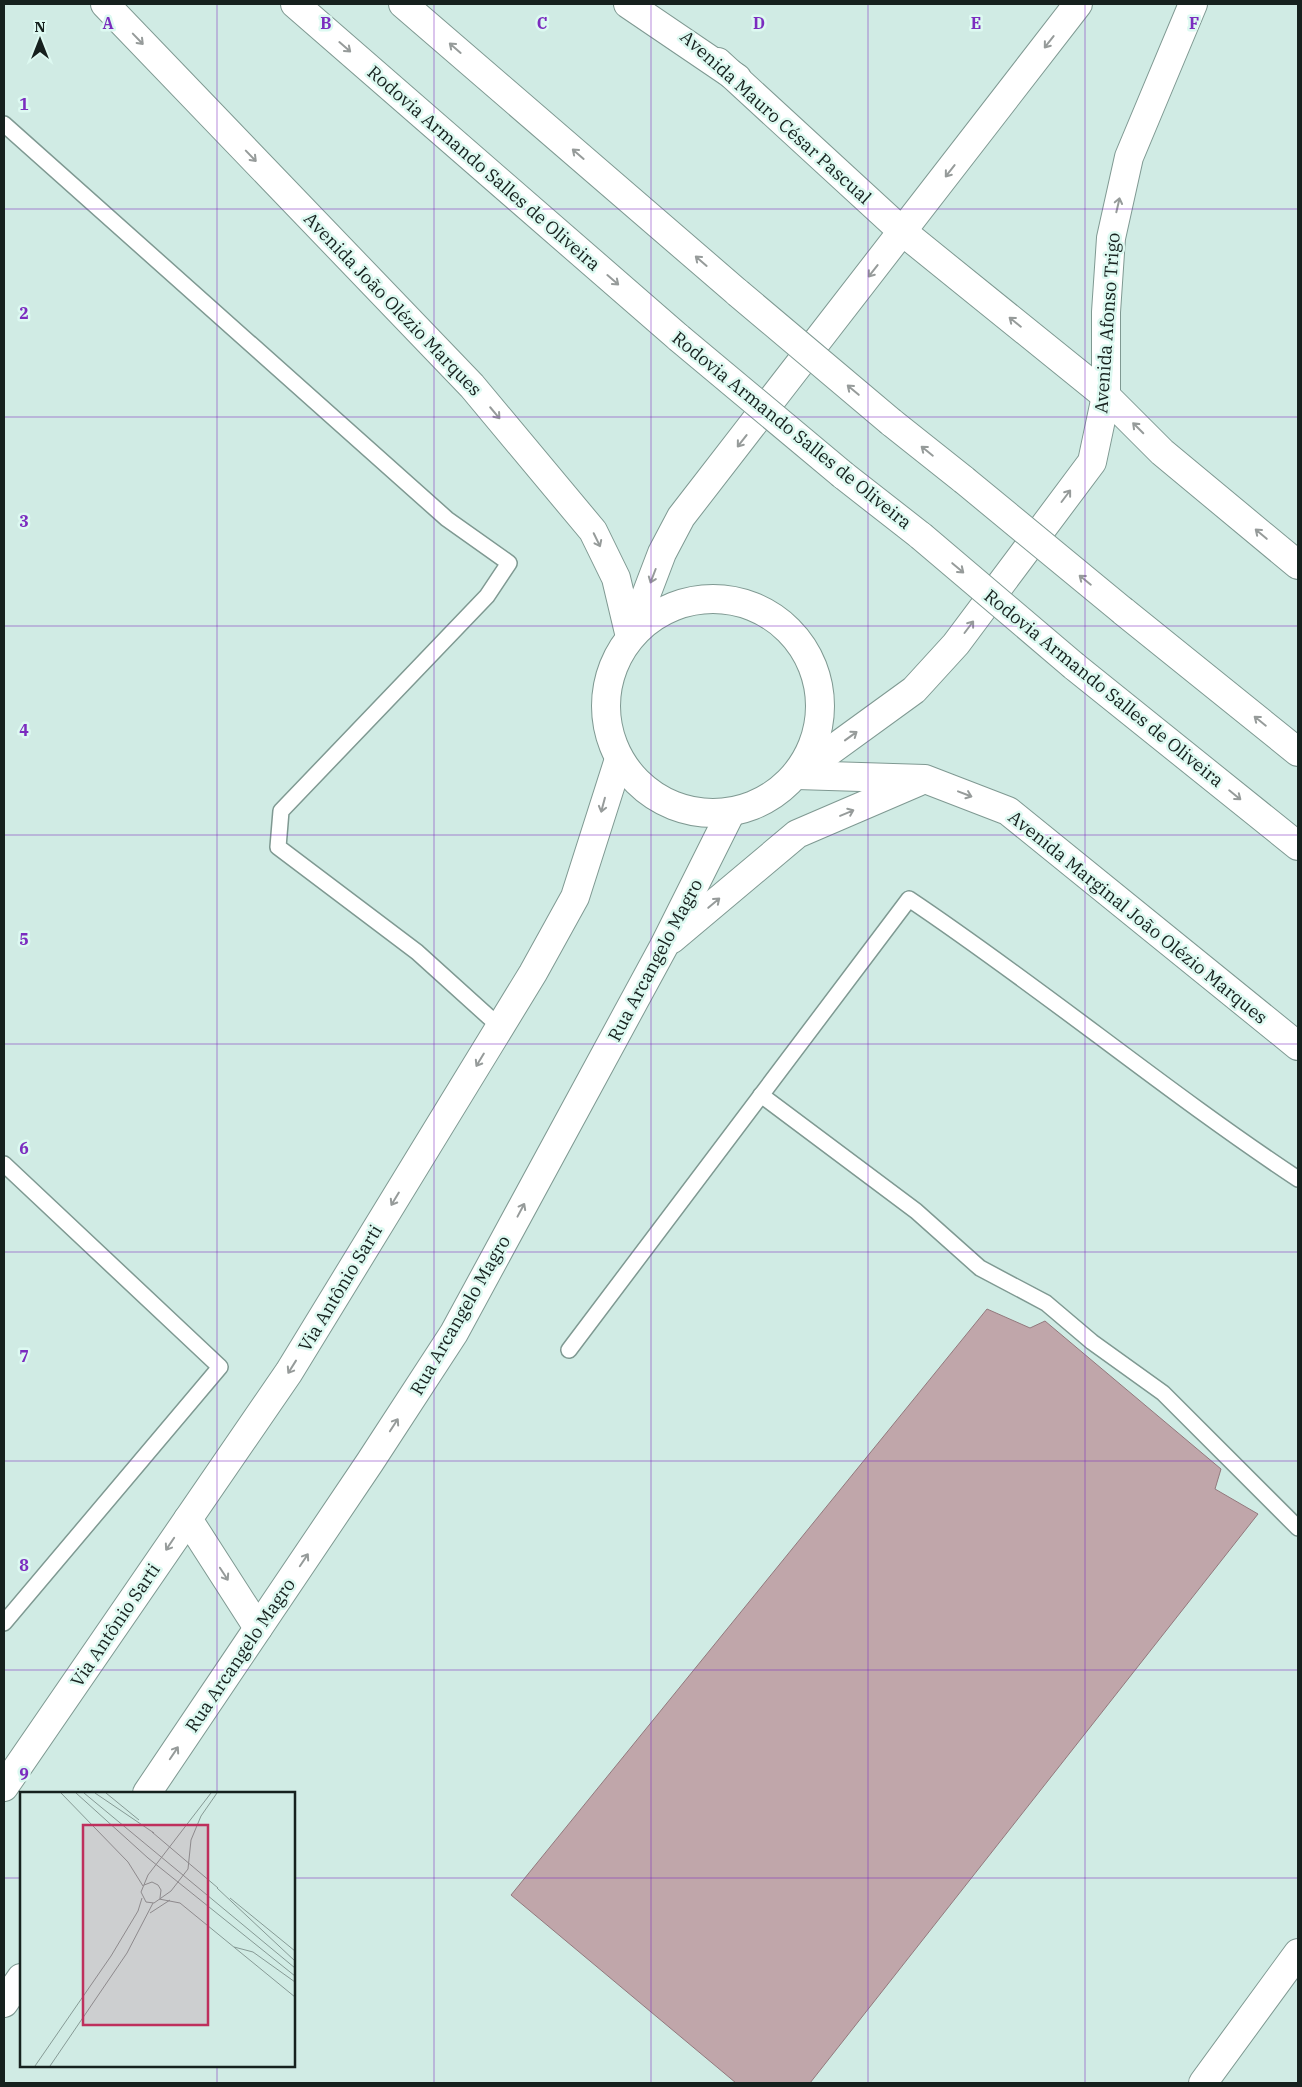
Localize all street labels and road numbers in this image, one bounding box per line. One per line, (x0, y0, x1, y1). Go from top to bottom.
street label: Avenida Mauro César Pascual (676, 25, 876, 209)
street label: Rodovia Armando Salles de Oliveira (363, 60, 605, 276)
street label: Avenida João Olézio Marques (299, 207, 487, 401)
street label: Avenida Afonso Trigo (1089, 232, 1125, 414)
street label: Rodovia Armando Salles de Oliveira (668, 326, 917, 534)
street label: Rodovia Armando Salles de Oliveira (980, 584, 1229, 792)
street label: Avenida Marginal João Olézio Marques (1004, 805, 1272, 1029)
street label: Rua Arcangelo Magro (602, 875, 708, 1045)
street label: Via Antônio Sarti (293, 1220, 387, 1356)
street label: Rua Arcangelo Magro (405, 1231, 515, 1399)
street label: Via Antônio Sarti (65, 1559, 165, 1691)
street label: Rua Arcangelo Magro (180, 1574, 300, 1736)

